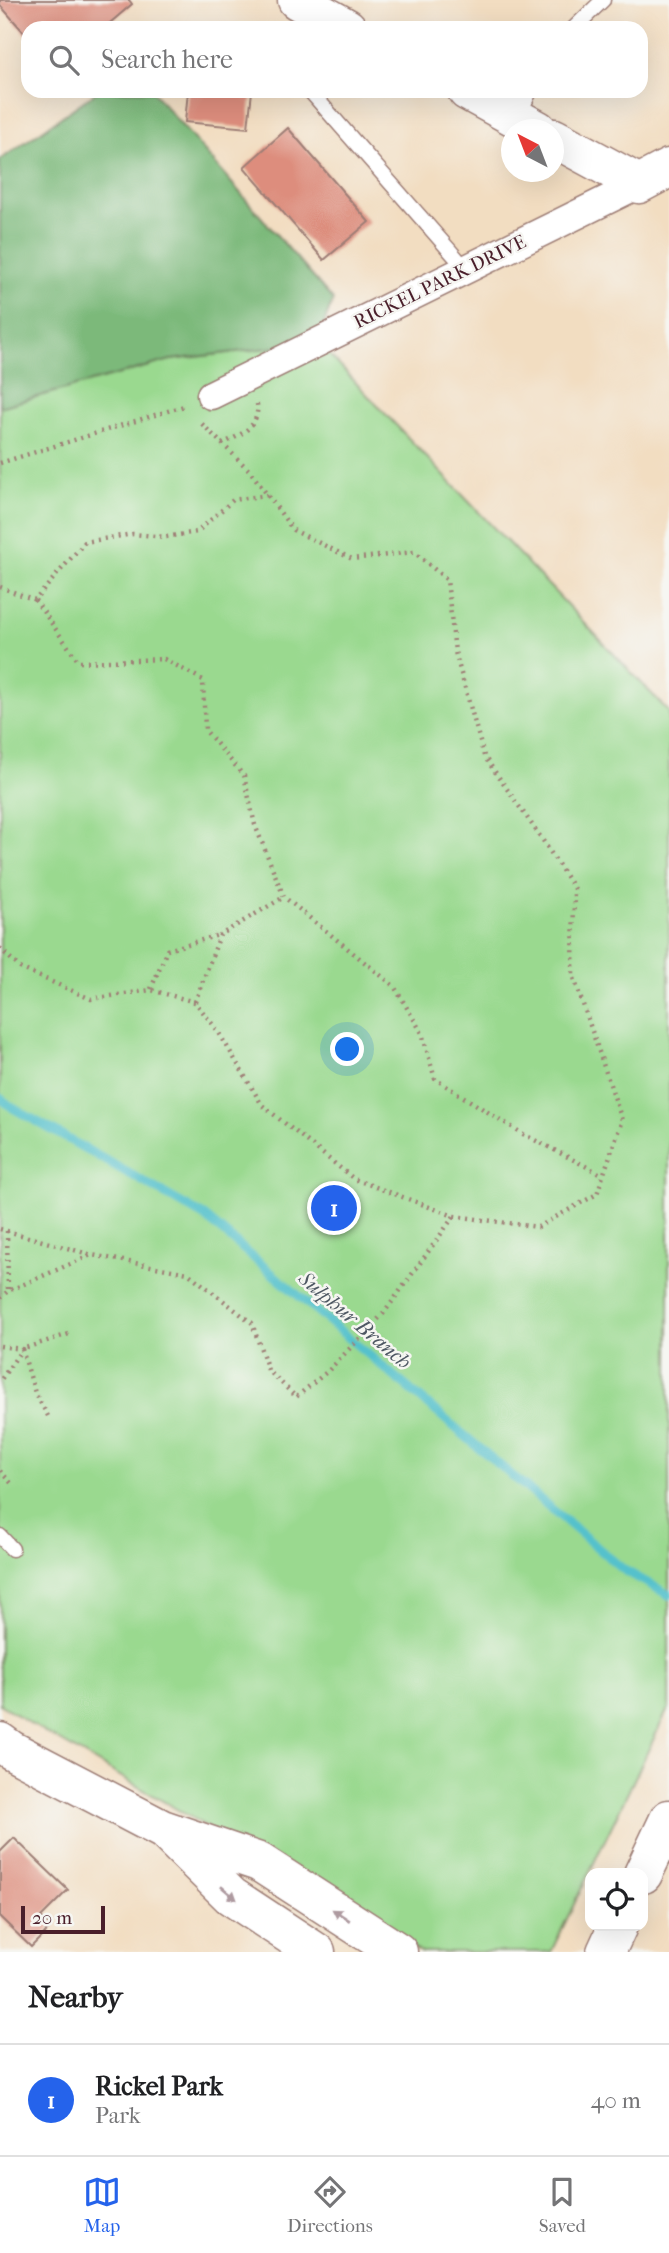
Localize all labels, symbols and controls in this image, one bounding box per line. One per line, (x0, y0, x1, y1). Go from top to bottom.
search box (21, 21, 648, 98)
icon: search (45, 41, 83, 79)
text: Search here (101, 44, 233, 75)
north arrow (501, 119, 564, 182)
street label: RICKEL PARK DRIVE (350, 231, 530, 333)
your location (330, 1032, 364, 1066)
pin: 1 (311, 1182, 357, 1234)
water label: Sulphur Branch (293, 1266, 416, 1374)
map controls (585, 1868, 648, 1931)
button: locate (585, 1868, 648, 1931)
one-way arrow (221, 1885, 238, 1900)
scale bar (21, 1903, 105, 1935)
text: 20 m (32, 1907, 72, 1929)
one-way arrow (332, 1908, 351, 1921)
text: Nearby (28, 1980, 123, 2015)
text: Rickel Park (95, 2071, 223, 2102)
text: 1 (47, 2087, 55, 2114)
text: 40 m (591, 2087, 641, 2114)
text: Park (95, 2102, 141, 2129)
tab: Map (83, 2173, 121, 2237)
tab: Directions (287, 2173, 373, 2237)
tab: Saved (539, 2173, 586, 2237)

